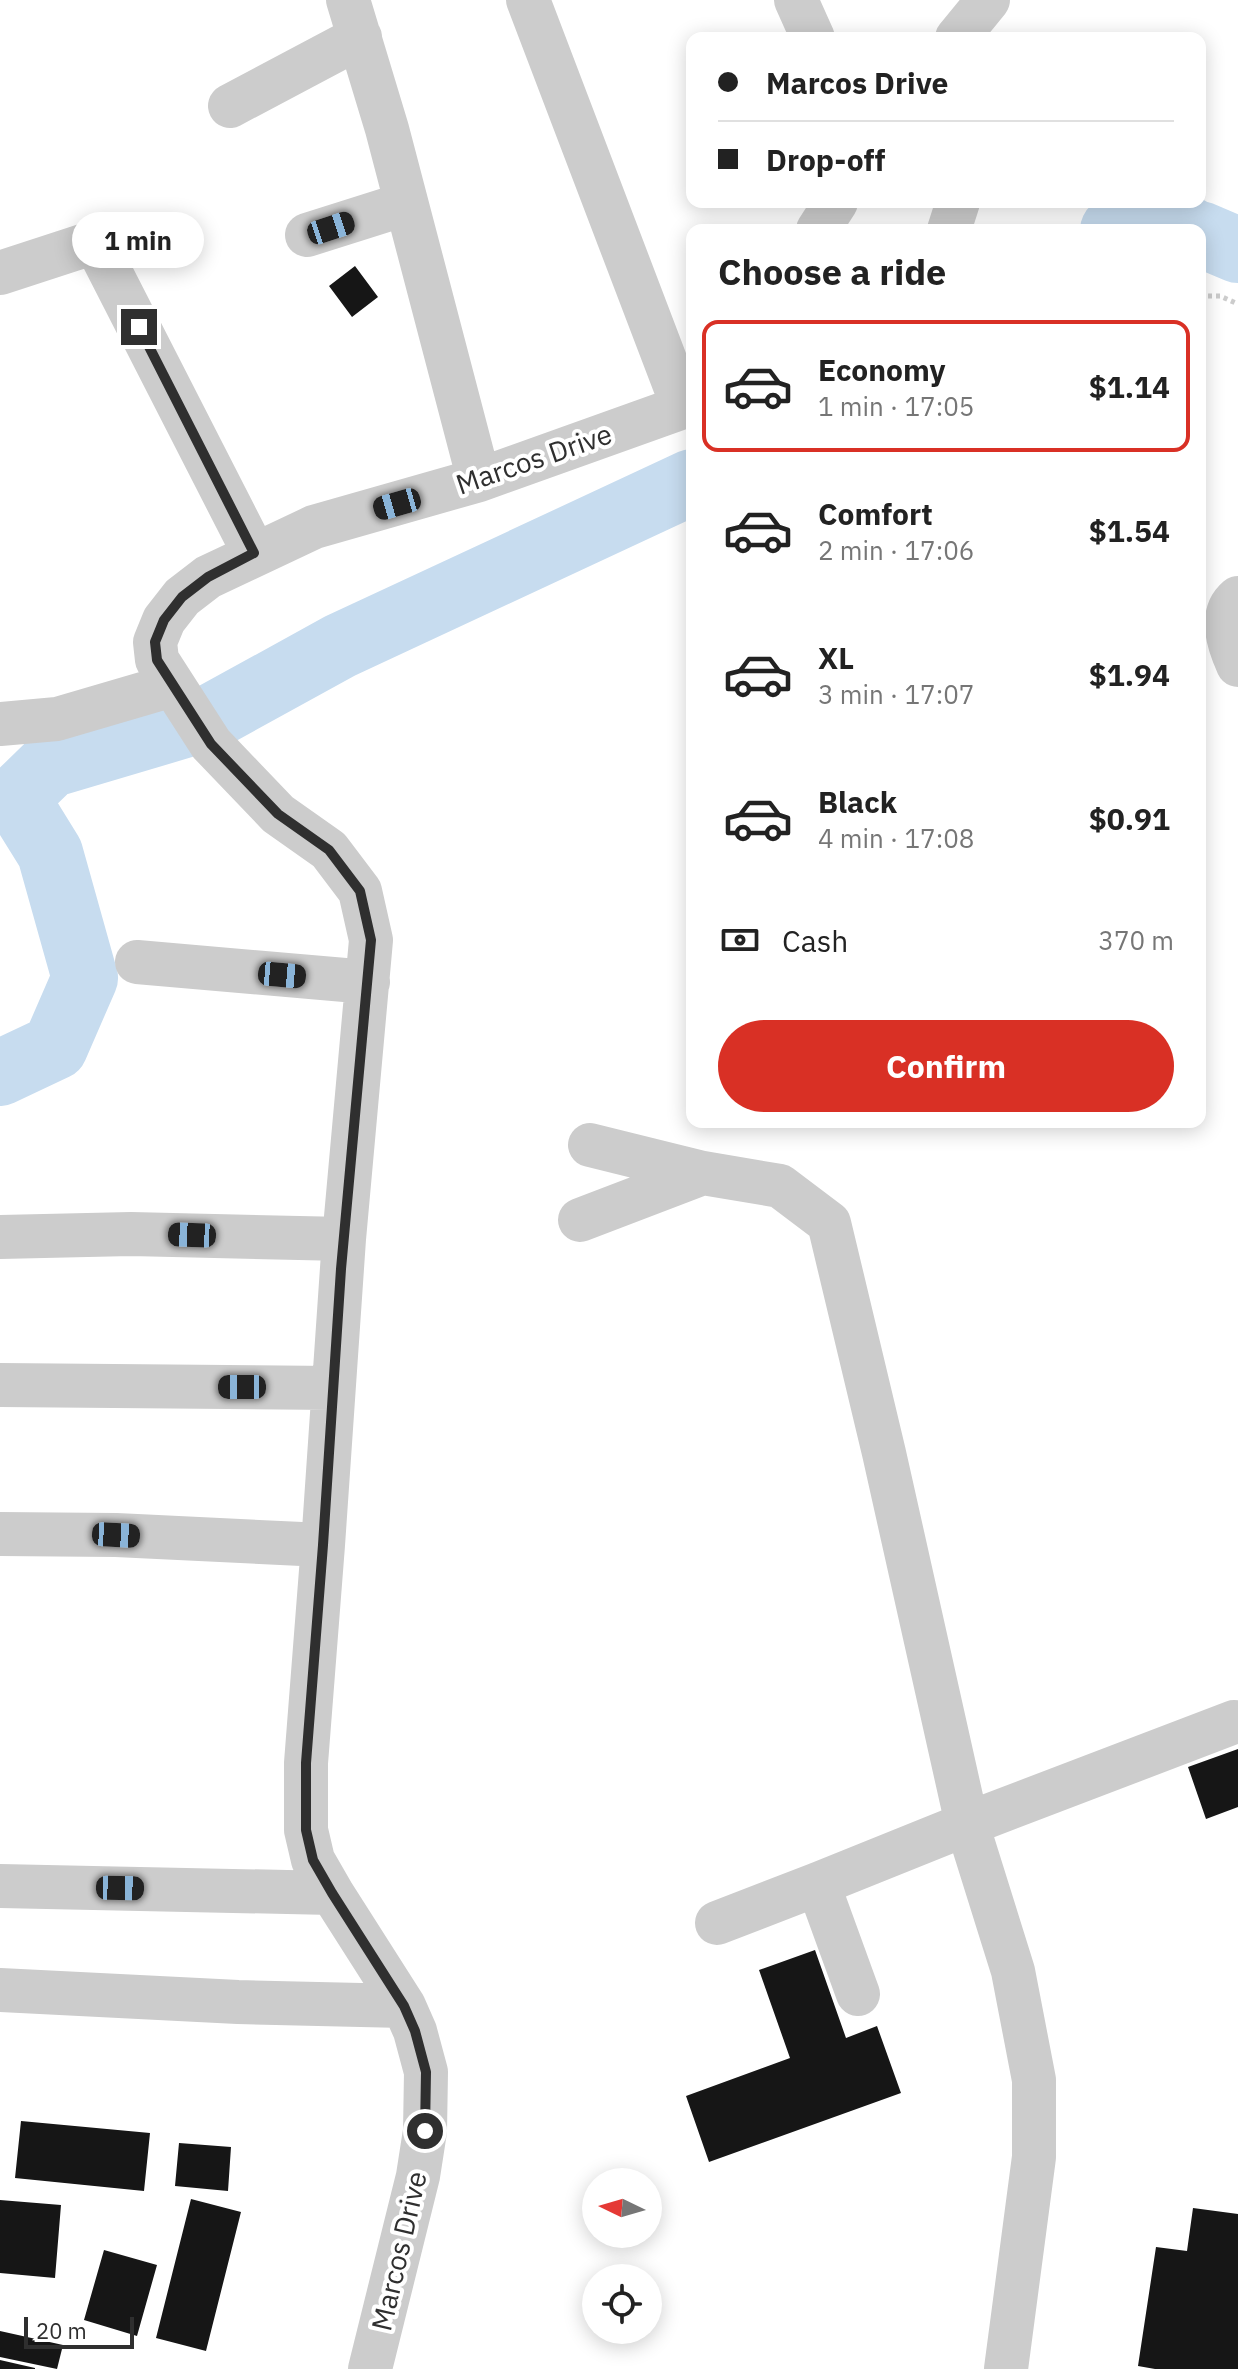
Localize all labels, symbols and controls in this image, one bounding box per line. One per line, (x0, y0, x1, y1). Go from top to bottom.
text: Marcos Drive (766, 63, 948, 102)
text: Drop-off (766, 140, 885, 179)
car (304, 209, 358, 247)
callout: 1 min (73, 211, 205, 267)
text: 1 min (104, 223, 172, 257)
text: Choose a ride (718, 248, 946, 295)
route end (121, 309, 157, 345)
icon: car (722, 350, 794, 422)
text: Economy (818, 350, 946, 389)
text: $1.14 (1089, 367, 1170, 406)
text: 1 min · 17:05 (818, 389, 974, 423)
street label: Marcos Drive (451, 415, 617, 502)
car (371, 486, 423, 522)
icon: car (722, 494, 794, 566)
text: Comfort (818, 494, 933, 533)
text: $1.54 (1089, 511, 1170, 550)
text: 2 min · 17:06 (818, 533, 974, 567)
icon: car (722, 638, 794, 710)
text: XL (818, 638, 854, 677)
text: $1.94 (1089, 655, 1170, 694)
text: 3 min · 17:07 (818, 677, 974, 711)
icon: car (722, 782, 794, 854)
text: Black (818, 782, 897, 821)
text: $0.91 (1089, 799, 1170, 838)
text: 4 min · 17:08 (818, 821, 974, 855)
icon: cash (718, 918, 762, 962)
text: Cash (782, 921, 848, 960)
text: 370 m (1098, 923, 1174, 957)
car (257, 961, 307, 989)
button: Confirm (718, 1020, 1174, 1112)
car (168, 1222, 216, 1248)
car (218, 1375, 266, 1399)
car (91, 1522, 141, 1548)
car (96, 1876, 144, 1900)
route start (407, 2113, 443, 2149)
street label: Marcos Drive (362, 2167, 435, 2334)
north arrow (582, 2168, 662, 2248)
map controls (582, 2168, 662, 2344)
button: locate (582, 2264, 662, 2344)
scale bar (24, 2313, 134, 2349)
text: 20 m (36, 2316, 87, 2345)

